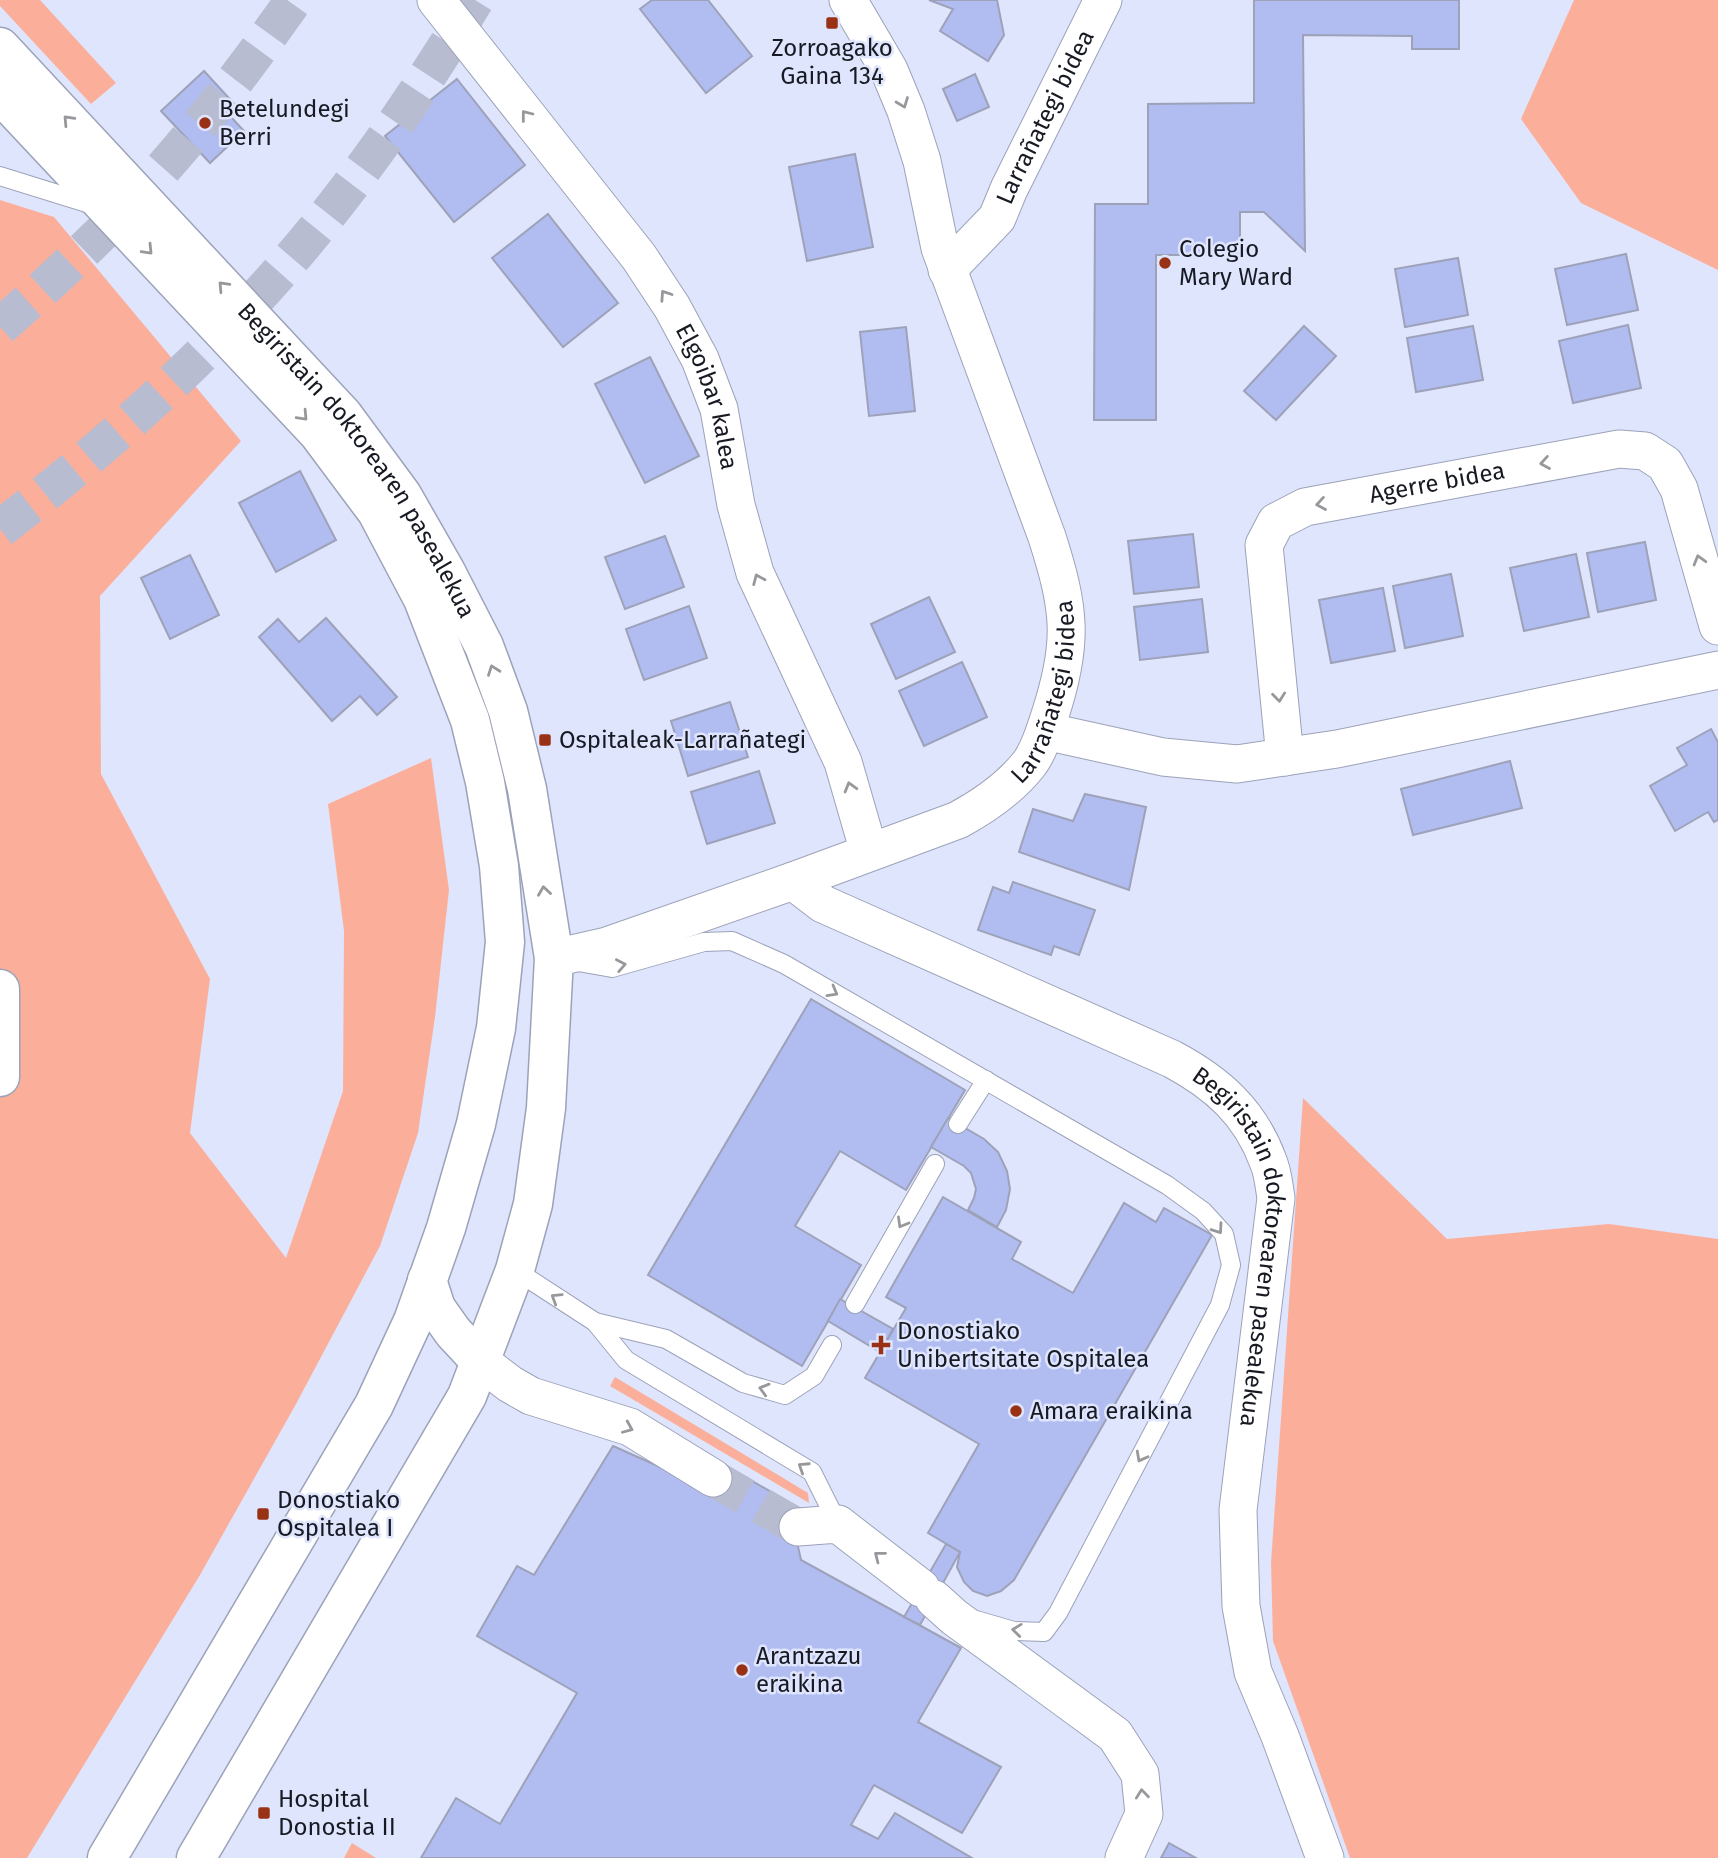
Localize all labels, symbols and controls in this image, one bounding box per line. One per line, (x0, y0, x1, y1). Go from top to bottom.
marker: Zorroagako Gaina 134 (824, 15, 840, 31)
street label: Larrañategi bidea (990, 25, 1100, 208)
place label: Zorroagako Gaina 134 (771, 34, 893, 90)
place label: Betelundegi Berri (219, 95, 350, 151)
one-way arrow (894, 97, 908, 109)
one-way arrow (522, 110, 535, 122)
one-way arrow (64, 115, 76, 128)
marker: Betelundegi Berri (197, 115, 213, 131)
place label: Colegio Mary Ward (1179, 235, 1293, 291)
one-way arrow (139, 242, 152, 255)
marker: Colegio Mary Ward (1157, 255, 1173, 271)
one-way arrow (219, 281, 231, 294)
one-way arrow (660, 290, 673, 303)
street label: Begiristain doktorearen pasealekua (232, 297, 481, 623)
street label: Elgoibar kalea (670, 319, 744, 472)
one-way arrow (295, 408, 307, 421)
one-way arrow (1539, 455, 1551, 470)
street label: Agerre bidea (1367, 456, 1507, 509)
one-way arrow (1315, 496, 1327, 511)
one-way arrow (1693, 554, 1707, 566)
one-way arrow (752, 574, 766, 586)
street label: Larrañategi bidea (1005, 599, 1080, 789)
one-way arrow (487, 664, 501, 676)
one-way arrow (1271, 691, 1286, 703)
place label: Ospitaleak-Larrañategi (559, 726, 806, 754)
marker: Ospitaleak-Larrañategi (537, 732, 553, 748)
one-way arrow (843, 781, 858, 793)
one-way arrow (537, 885, 552, 897)
one-way arrow (615, 958, 627, 973)
one-way arrow (826, 984, 839, 997)
street label: Begiristain doktorearen pasealekua (1187, 1061, 1290, 1429)
one-way arrow (897, 1216, 910, 1229)
one-way arrow (1210, 1221, 1222, 1234)
one-way arrow (551, 1294, 564, 1307)
place label: Donostiako Unibertsitate Ospitalea (897, 1317, 1149, 1373)
marker: Donostiako Unibertsitate Ospitalea (871, 1335, 891, 1355)
one-way arrow (758, 1383, 770, 1398)
place label: Amara eraikina (1030, 1397, 1193, 1425)
marker: Amara eraikina (1008, 1403, 1024, 1419)
one-way arrow (621, 1420, 633, 1434)
one-way arrow (1136, 1450, 1149, 1462)
one-way arrow (798, 1462, 811, 1475)
place label: Donostiako Ospitalea I (277, 1486, 400, 1542)
marker: Donostiako Ospitalea I (255, 1506, 271, 1522)
one-way arrow (874, 1551, 887, 1564)
one-way arrow (1011, 1622, 1023, 1637)
place label: Arantzazu eraikina (756, 1642, 861, 1698)
marker: Arantzazu eraikina (734, 1662, 750, 1678)
place label: Hospital Donostia II (278, 1785, 396, 1841)
one-way arrow (1135, 1788, 1150, 1799)
marker: Hospital Donostia II (256, 1805, 272, 1821)

